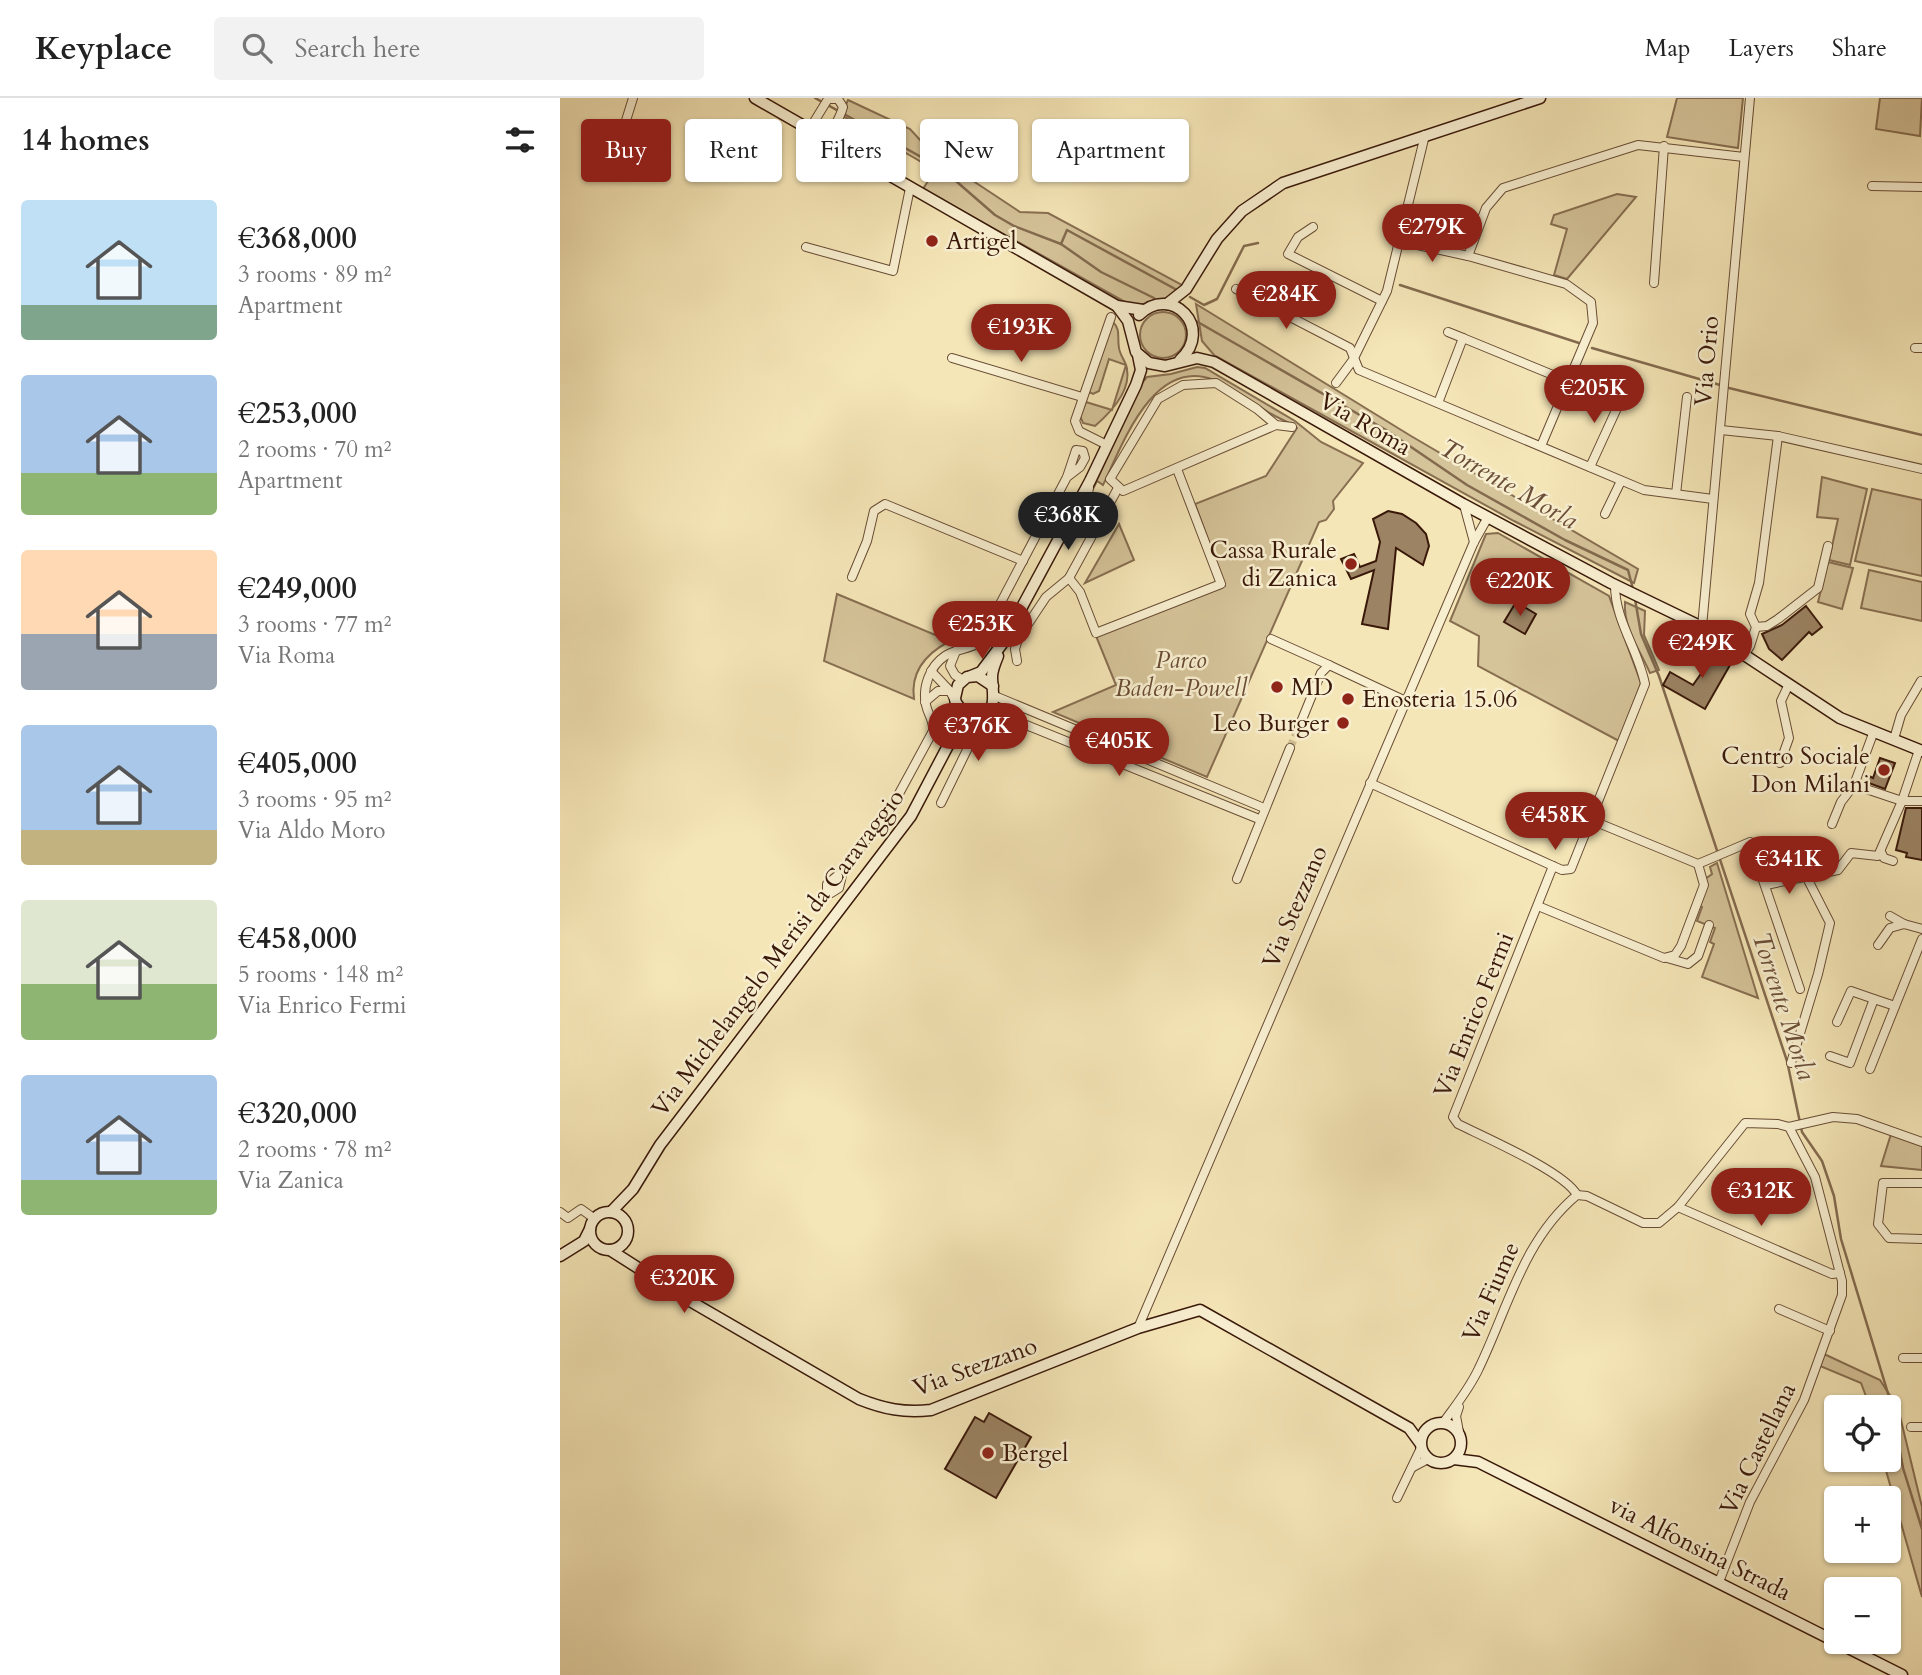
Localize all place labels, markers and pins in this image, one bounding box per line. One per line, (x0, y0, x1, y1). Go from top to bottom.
pin: €279K (1383, 204, 1481, 264)
place label: Artigel (946, 225, 1017, 258)
marker: Artigel (924, 233, 940, 249)
pin: €284K (1237, 272, 1335, 331)
pin: €193K (972, 304, 1070, 364)
pin: €205K (1545, 366, 1643, 425)
pin: €368K (1019, 492, 1117, 552)
place label: Cassa Rurale di Zanica (1209, 534, 1338, 595)
marker: Cassa Rurale di Zanica (1343, 556, 1359, 572)
pin: €220K (1471, 559, 1569, 618)
pin: €253K (933, 602, 1031, 661)
pin: €249K (1653, 620, 1751, 680)
place label: MD (1291, 671, 1333, 704)
marker: MD (1269, 679, 1285, 695)
place label: Enosteria 15.06 (1362, 683, 1518, 716)
marker: Enosteria 15.06 (1340, 691, 1356, 707)
pin: €376K (929, 704, 1027, 763)
place label: Leo Burger (1213, 707, 1329, 740)
marker: Leo Burger (1335, 715, 1351, 731)
pin: €405K (1070, 718, 1168, 778)
place label: Centro Sociale Don Milani (1721, 740, 1870, 801)
marker: Centro Sociale Don Milani (1876, 762, 1892, 778)
pin: €458K (1506, 792, 1604, 852)
pin: €341K (1740, 836, 1838, 896)
pin: €312K (1712, 1168, 1810, 1228)
pin: €320K (635, 1256, 733, 1315)
place label: Bergel (1002, 1437, 1068, 1470)
marker: Bergel (980, 1445, 996, 1461)

